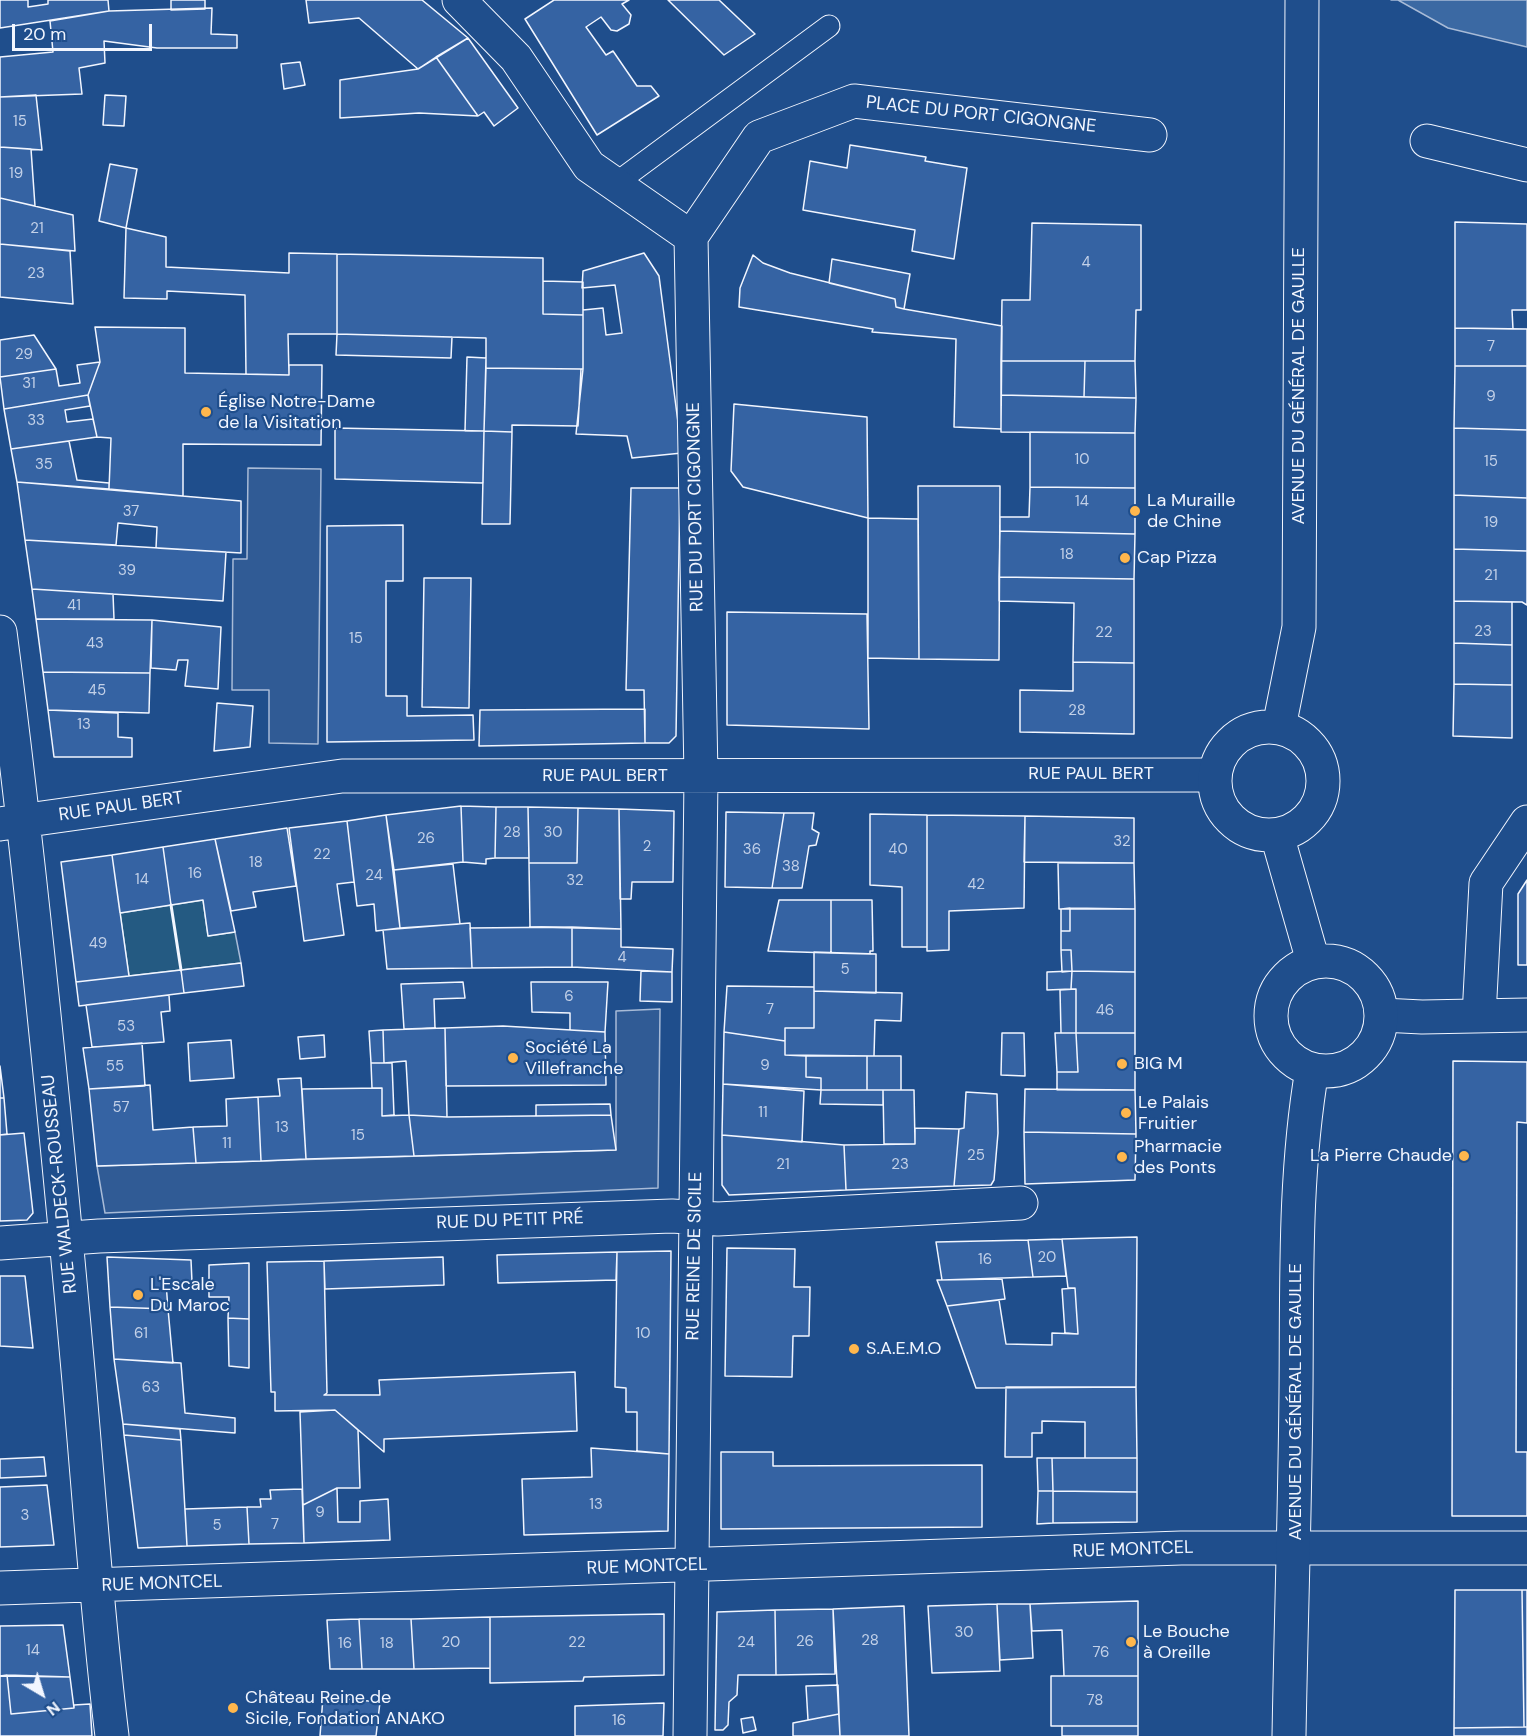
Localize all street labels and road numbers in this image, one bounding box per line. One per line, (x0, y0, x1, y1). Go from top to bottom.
street label: PLACE DU PORT CIGONGNE (865, 92, 1097, 138)
street label: AVENUE DU GÉNÉRAL DE GAULLE (1288, 247, 1310, 525)
street label: RUE DU PORT CIGONGNE (683, 402, 709, 612)
street label: RUE PAUL BERT (1028, 763, 1154, 785)
street label: RUE PAUL BERT (542, 765, 668, 787)
street label: RUE PAUL BERT (57, 788, 185, 826)
street label: RUE WALDECK-ROUSSEAU (38, 1073, 82, 1295)
street label: RUE REINE DE SICILE (683, 1171, 707, 1341)
street label: RUE DU PETIT PRÉ (436, 1208, 584, 1234)
street label: AVENUE DU GÉNÉRAL DE GAULLE (1285, 1263, 1307, 1541)
street label: RUE MONTCEL (1072, 1537, 1194, 1563)
street label: RUE MONTCEL (586, 1554, 708, 1580)
street label: RUE MONTCEL (101, 1571, 223, 1597)

